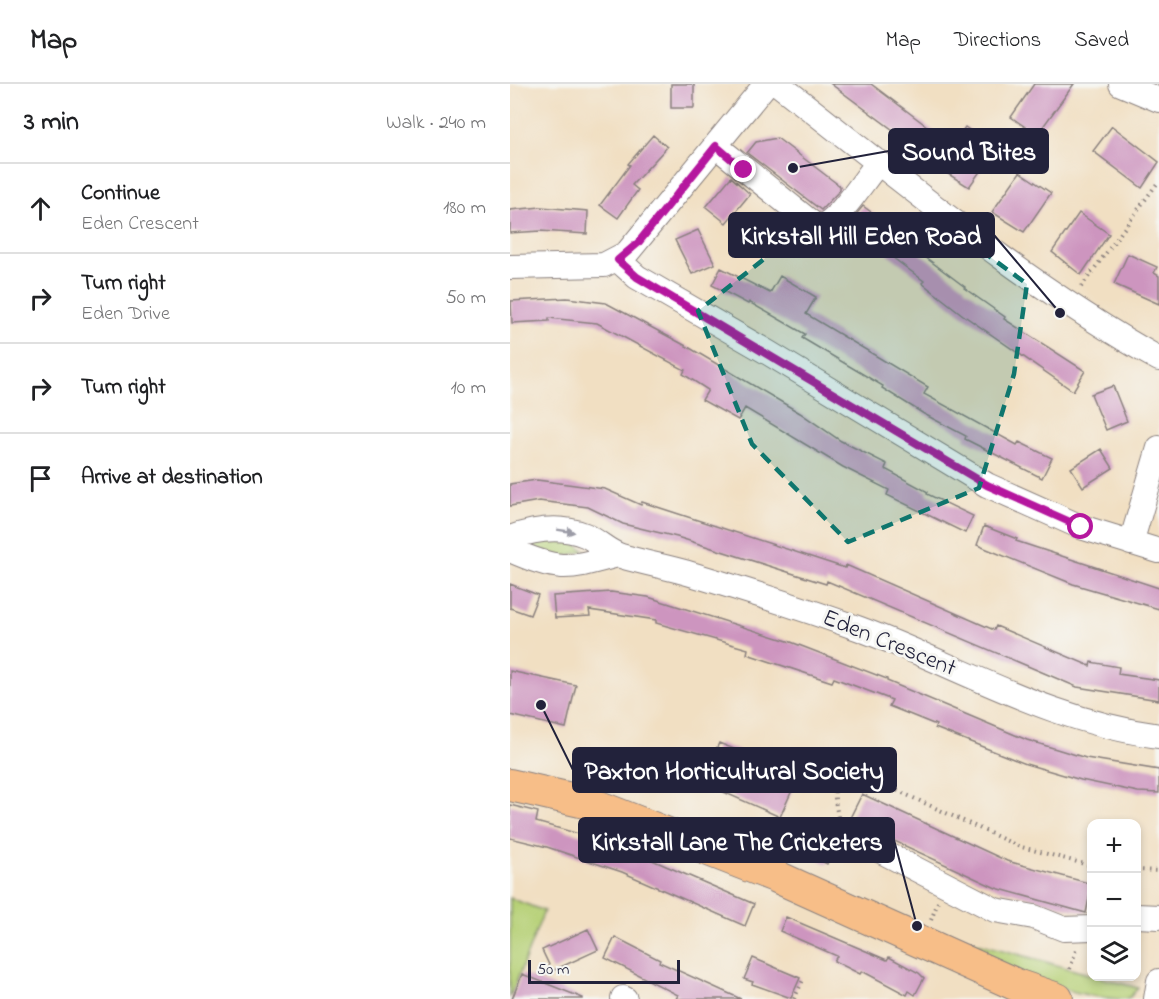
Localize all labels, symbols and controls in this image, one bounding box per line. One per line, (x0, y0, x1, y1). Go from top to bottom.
text: Map (30, 21, 77, 62)
text: Map (885, 26, 921, 56)
text: Directions (954, 26, 1041, 56)
text: Saved (1074, 26, 1129, 56)
text: 3 min (24, 104, 79, 142)
text: Walk · 240 m (386, 109, 486, 138)
callout: Sound Bites (889, 129, 1048, 173)
text: Sound Bites (902, 135, 1036, 173)
route end (730, 156, 756, 182)
text: Continue (81, 178, 160, 210)
icon: ahead (24, 192, 57, 225)
text: 180 m (443, 194, 486, 223)
text: Eden Crescent (81, 210, 199, 239)
callout: Kirkstall Hill Eden Road (729, 213, 994, 257)
text: Kirkstall Hill Eden Road (741, 219, 982, 257)
text: Turn right (81, 268, 166, 300)
icon: right (24, 282, 57, 315)
text: 50 m (445, 284, 486, 313)
text: Eden Drive (81, 300, 170, 329)
icon: right (24, 372, 57, 405)
text: Turn right (81, 372, 166, 404)
text: 10 m (450, 374, 486, 403)
icon: arrive (24, 462, 57, 495)
text: Arrive at destination (81, 462, 263, 494)
route start (1067, 513, 1093, 539)
one-way arrow (557, 527, 576, 536)
street label: Eden Crescent (817, 601, 961, 687)
callout: Paxton Horticultural Society (573, 748, 896, 792)
text: Paxton Horticultural Society (584, 754, 884, 792)
callout: Kirkstall Lane The Cricketers (579, 818, 894, 862)
map controls (1087, 819, 1141, 981)
button: + (1087, 819, 1141, 873)
text: Kirkstall Lane The Cricketers (591, 825, 883, 863)
button: − (1087, 873, 1141, 927)
button: layers (1087, 927, 1141, 981)
scale bar (528, 957, 680, 984)
text: 50 m (537, 958, 569, 982)

